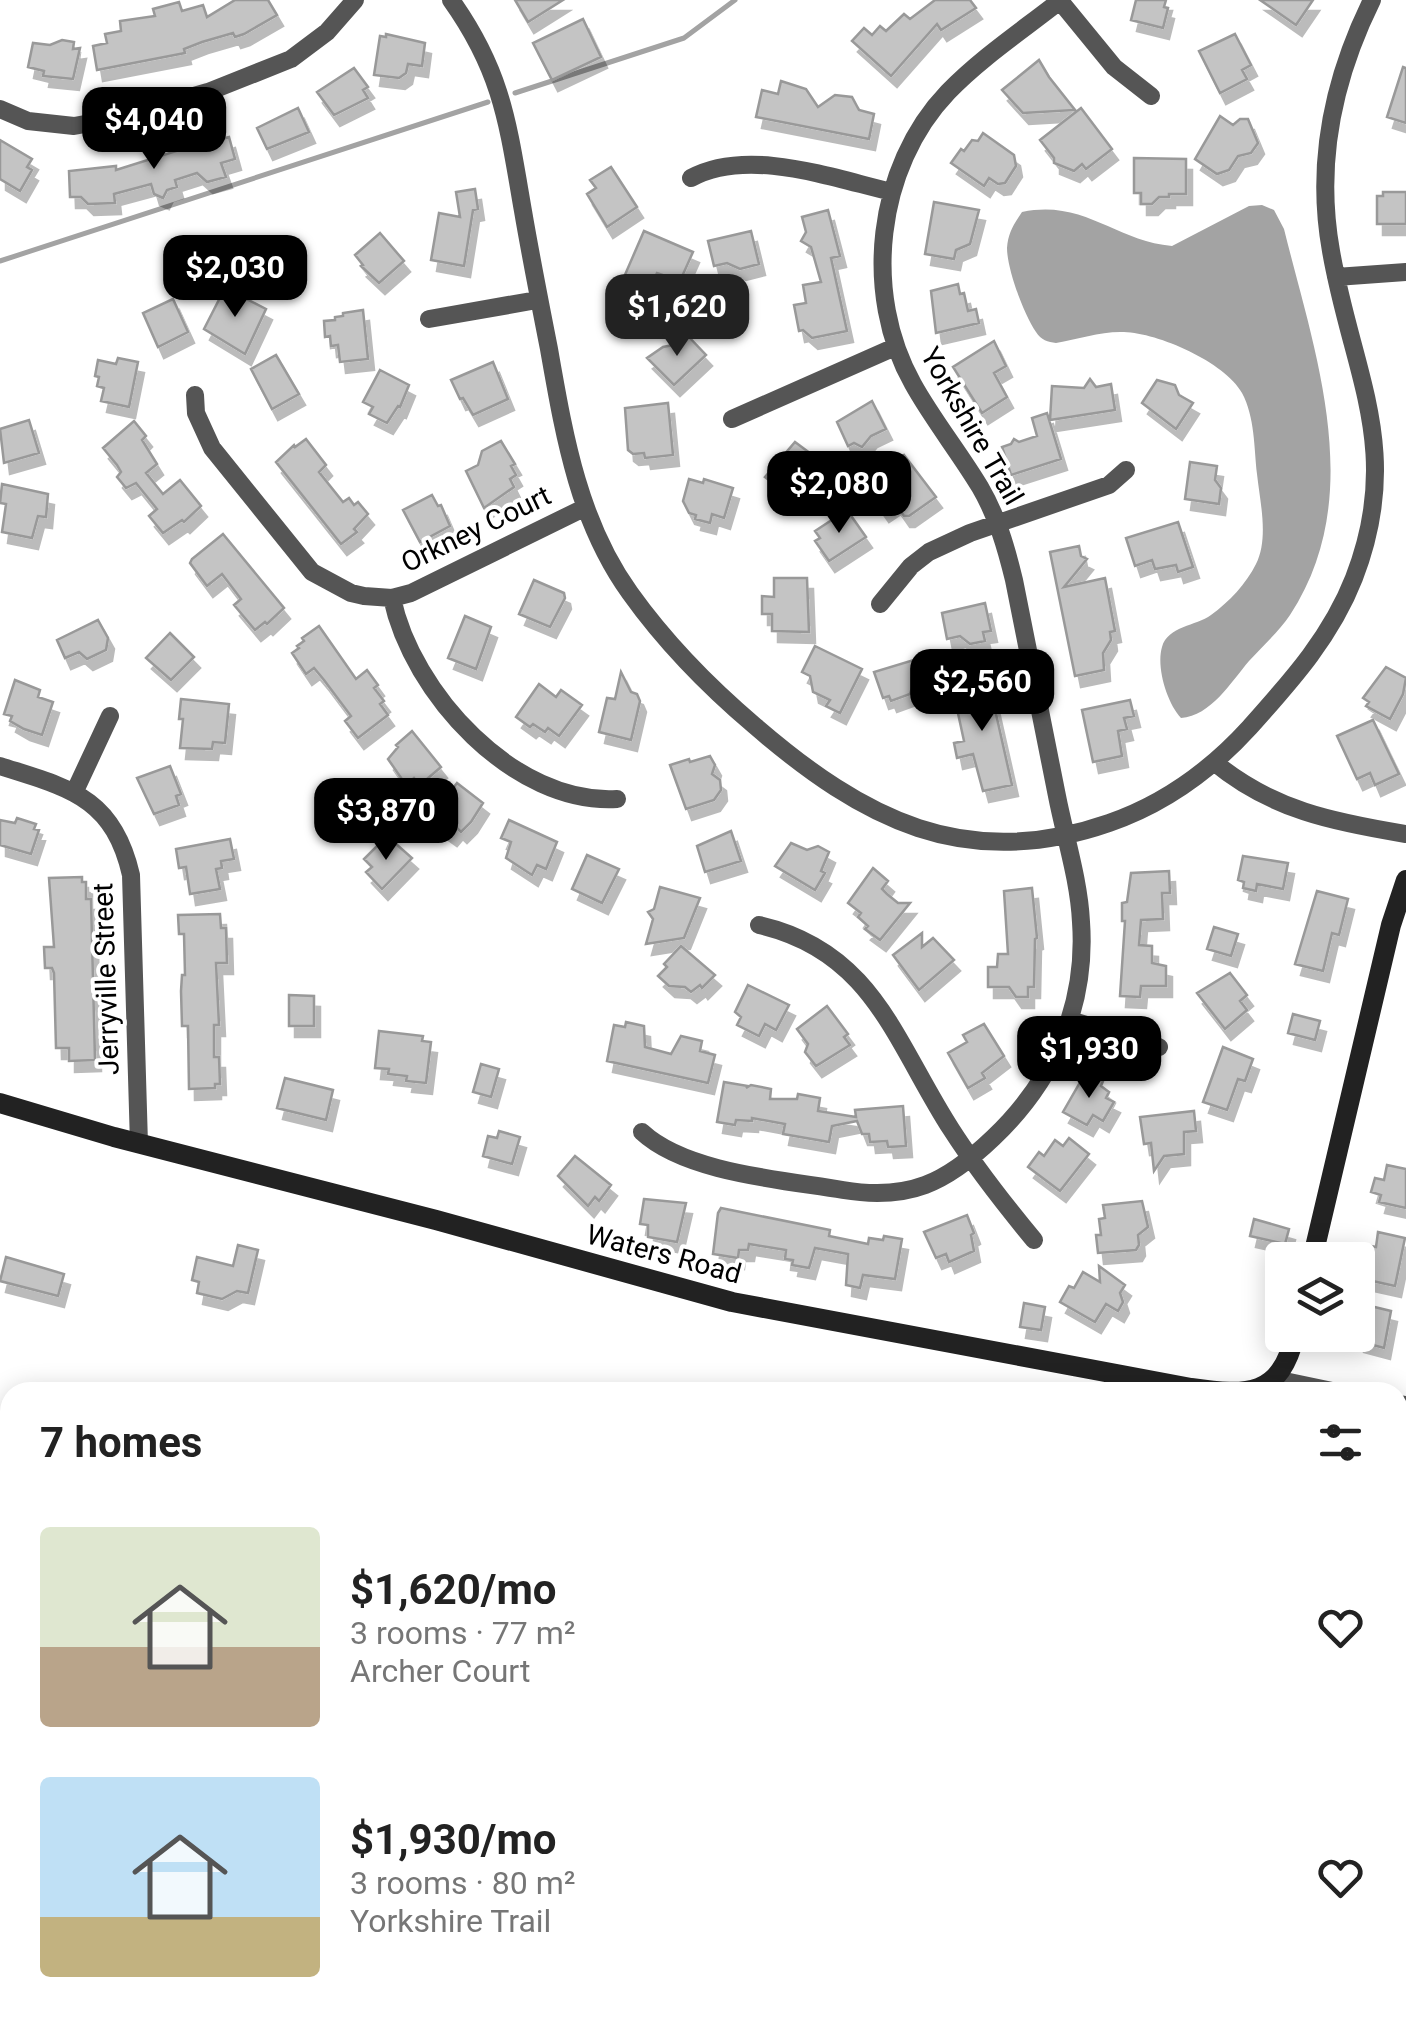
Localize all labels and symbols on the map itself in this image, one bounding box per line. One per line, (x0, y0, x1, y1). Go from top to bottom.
pin: $4,040 (73, 87, 235, 172)
pin: $2,030 (154, 235, 316, 320)
pin: $1,620 (596, 274, 758, 359)
street label: Yorkshire Trail (914, 341, 1030, 511)
pin: $2,080 (758, 451, 920, 536)
street label: Orkney Court (396, 479, 556, 579)
pin: $2,560 (901, 649, 1063, 734)
pin: $3,870 (305, 778, 467, 863)
street label: Jerryville Street (86, 882, 126, 1076)
pin: $1,930 (1008, 1016, 1170, 1101)
street label: Waters Road (583, 1218, 745, 1290)

